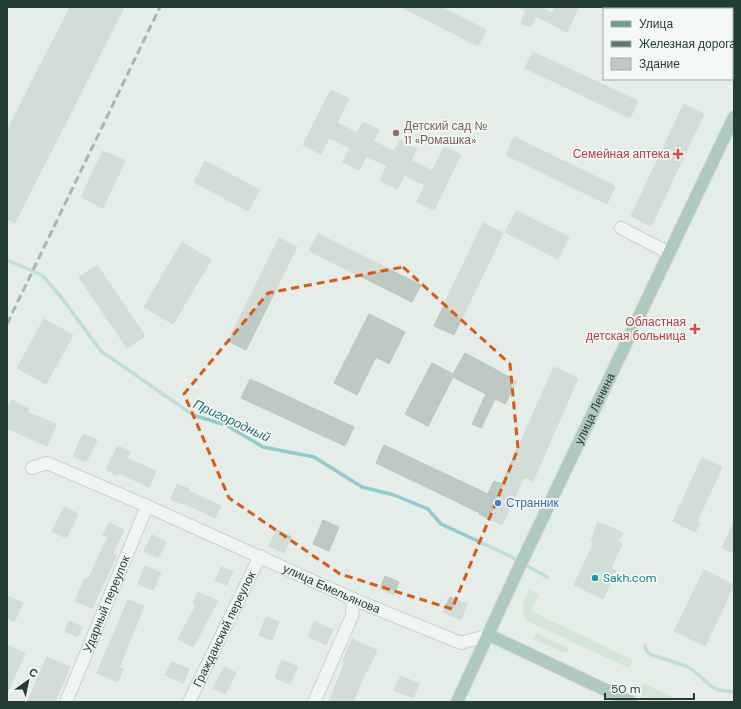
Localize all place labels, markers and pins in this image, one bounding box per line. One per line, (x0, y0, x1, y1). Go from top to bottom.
place label: Детский сад № 11 «Ромашка» (404, 118, 487, 148)
marker: Детский сад № 11 «Ромашка» (391, 128, 401, 138)
place label: Семейная аптека (573, 146, 670, 162)
marker: Семейная аптека (673, 149, 683, 159)
place label: Областная детская больница (586, 314, 686, 344)
marker: Областная детская больница (689, 323, 701, 335)
place label: Странник (506, 495, 559, 511)
marker: Странник (493, 498, 503, 508)
place label: Sakh.com (603, 570, 657, 586)
marker: Sakh.com (590, 573, 600, 583)

